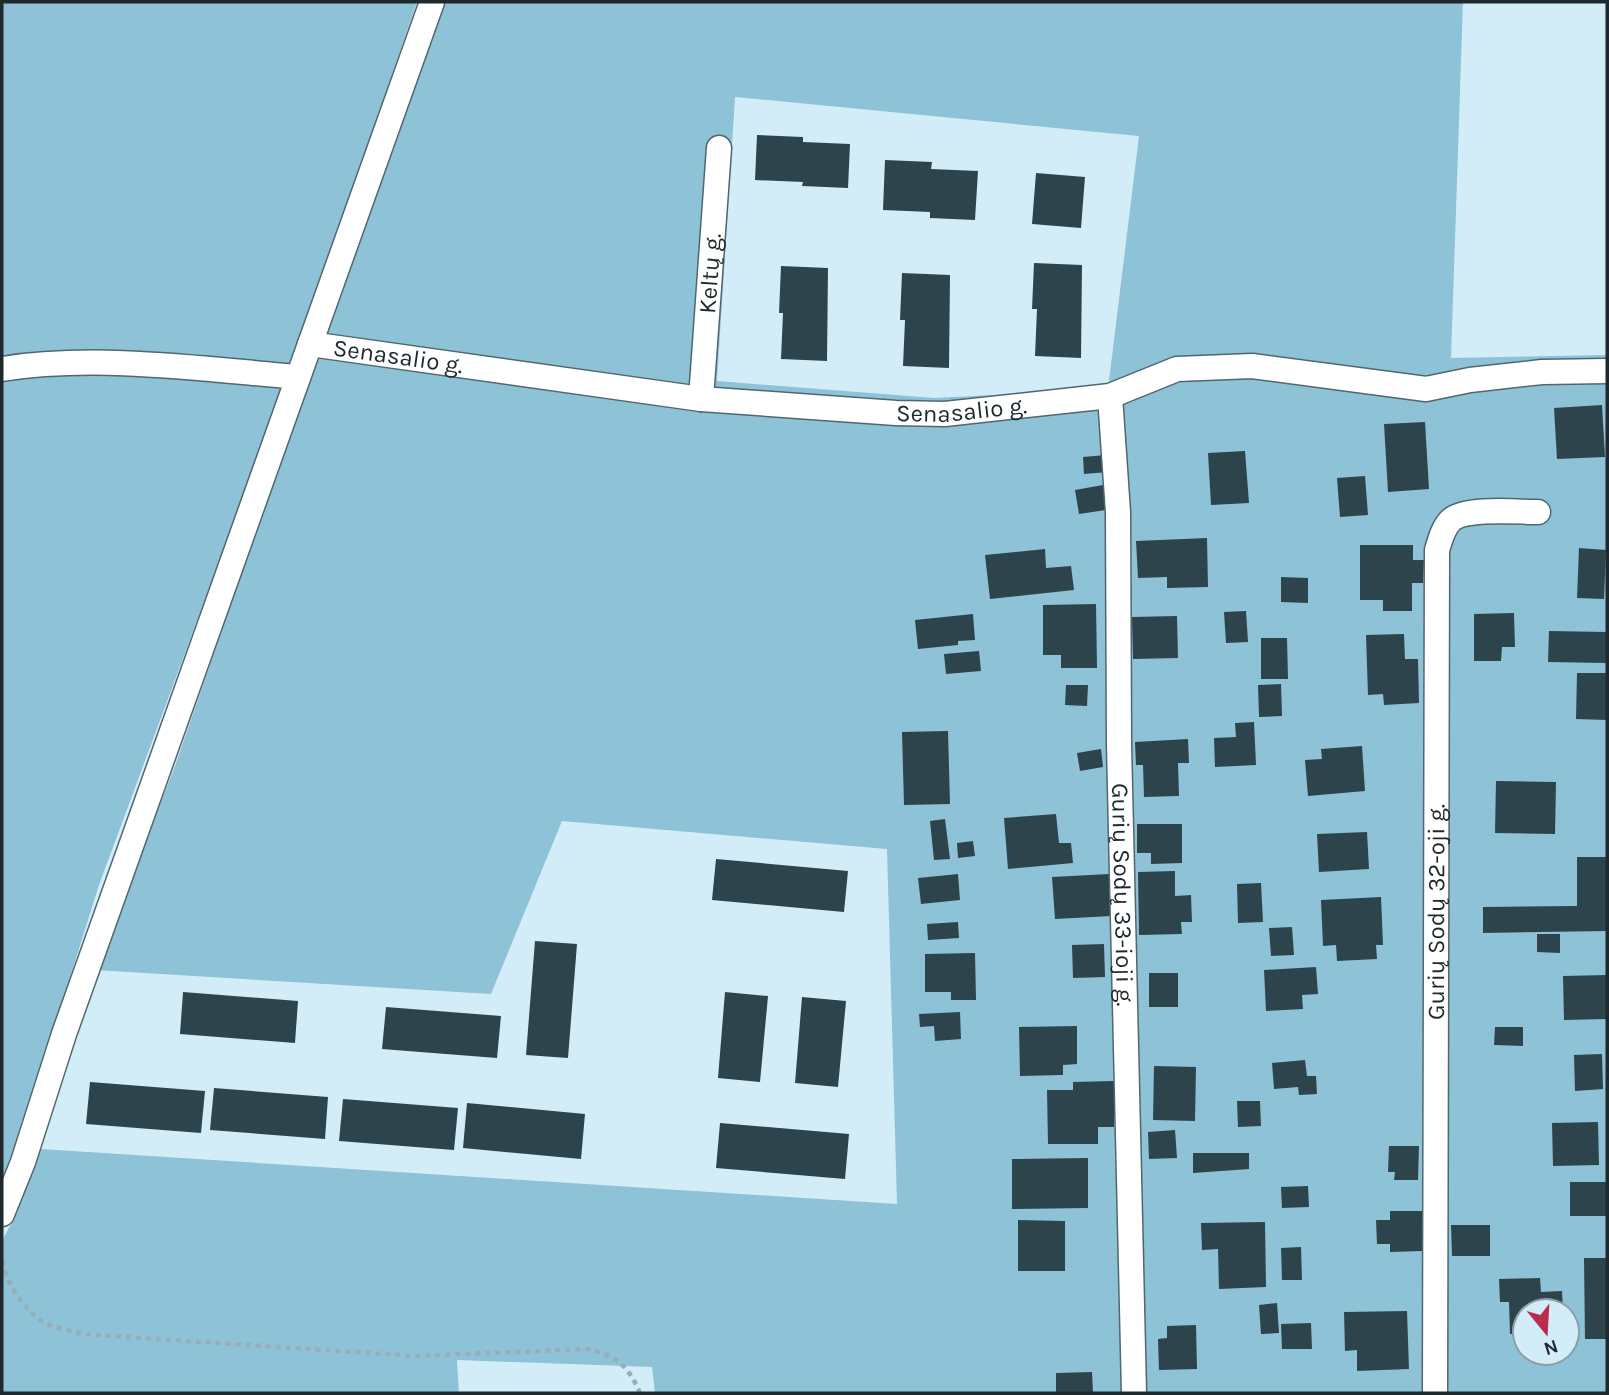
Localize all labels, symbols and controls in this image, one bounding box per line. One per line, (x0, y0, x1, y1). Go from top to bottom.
street label: Keltų g. (693, 232, 727, 315)
street label: Senasalio g. (331, 333, 465, 379)
street label: Senasalio g. (896, 391, 1028, 428)
street label: Gurių Sodų 33-ioji g. (1106, 783, 1139, 1007)
street label: Gurių Sodų 32-oji g. (1422, 804, 1450, 1020)
north arrow (1511, 1297, 1581, 1367)
text: N (1541, 1335, 1561, 1360)

